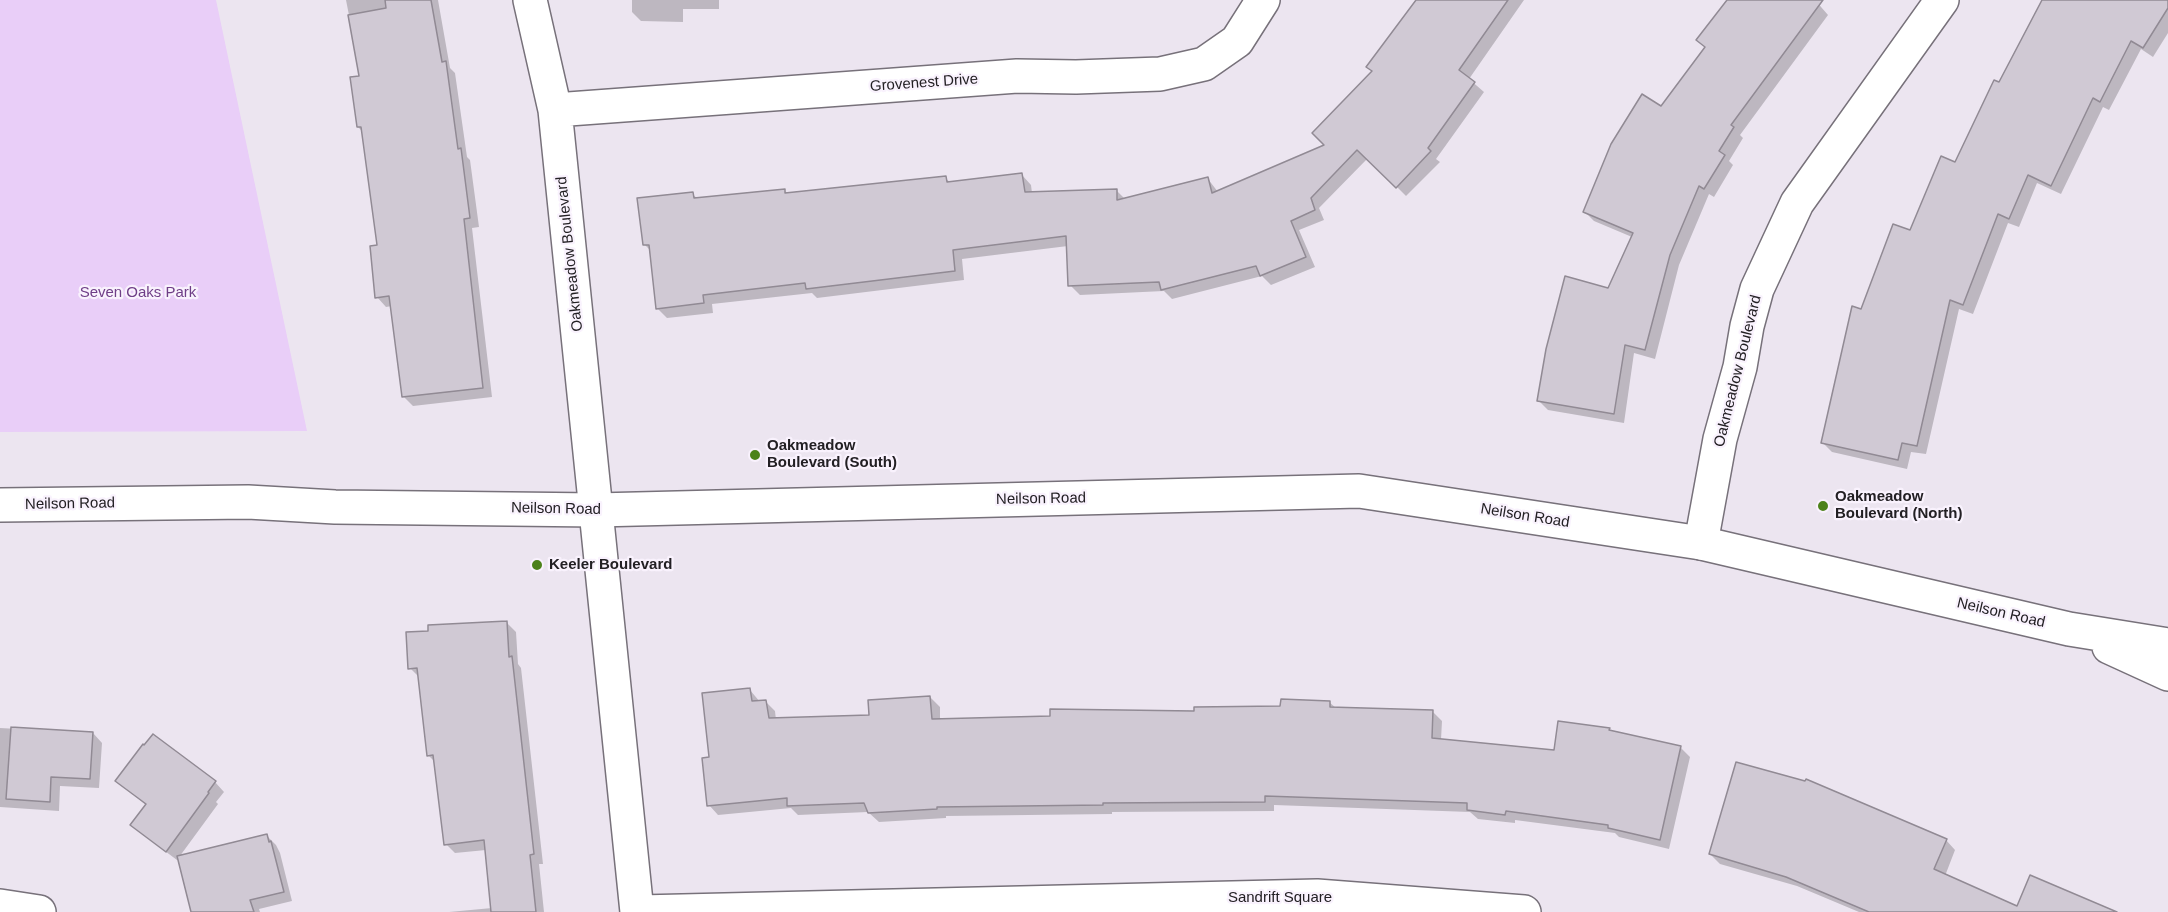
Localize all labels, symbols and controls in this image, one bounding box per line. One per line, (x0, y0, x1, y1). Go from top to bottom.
street label: Grovenest Drive (869, 70, 979, 96)
street label: Oakmeadow Boulevard (553, 176, 587, 332)
park label: Seven Oaks Park (80, 284, 196, 302)
street label: Oakmeadow Boulevard (1710, 293, 1766, 449)
place label: Oakmeadow Boulevard (South) (767, 437, 897, 472)
marker: Oakmeadow Boulevard (South) (748, 448, 762, 462)
place label: Oakmeadow Boulevard (North) (1835, 488, 1962, 523)
street label: Neilson Road (996, 489, 1086, 509)
street label: Neilson Road (25, 494, 115, 514)
street label: Neilson Road (511, 499, 601, 519)
marker: Oakmeadow Boulevard (North) (1816, 499, 1830, 513)
street label: Neilson Road (1479, 500, 1571, 532)
place label: Keeler Boulevard (549, 556, 672, 574)
marker: Keeler Boulevard (530, 558, 544, 572)
street label: Neilson Road (1955, 594, 2047, 632)
street label: Sandrift Square (1228, 889, 1332, 907)

